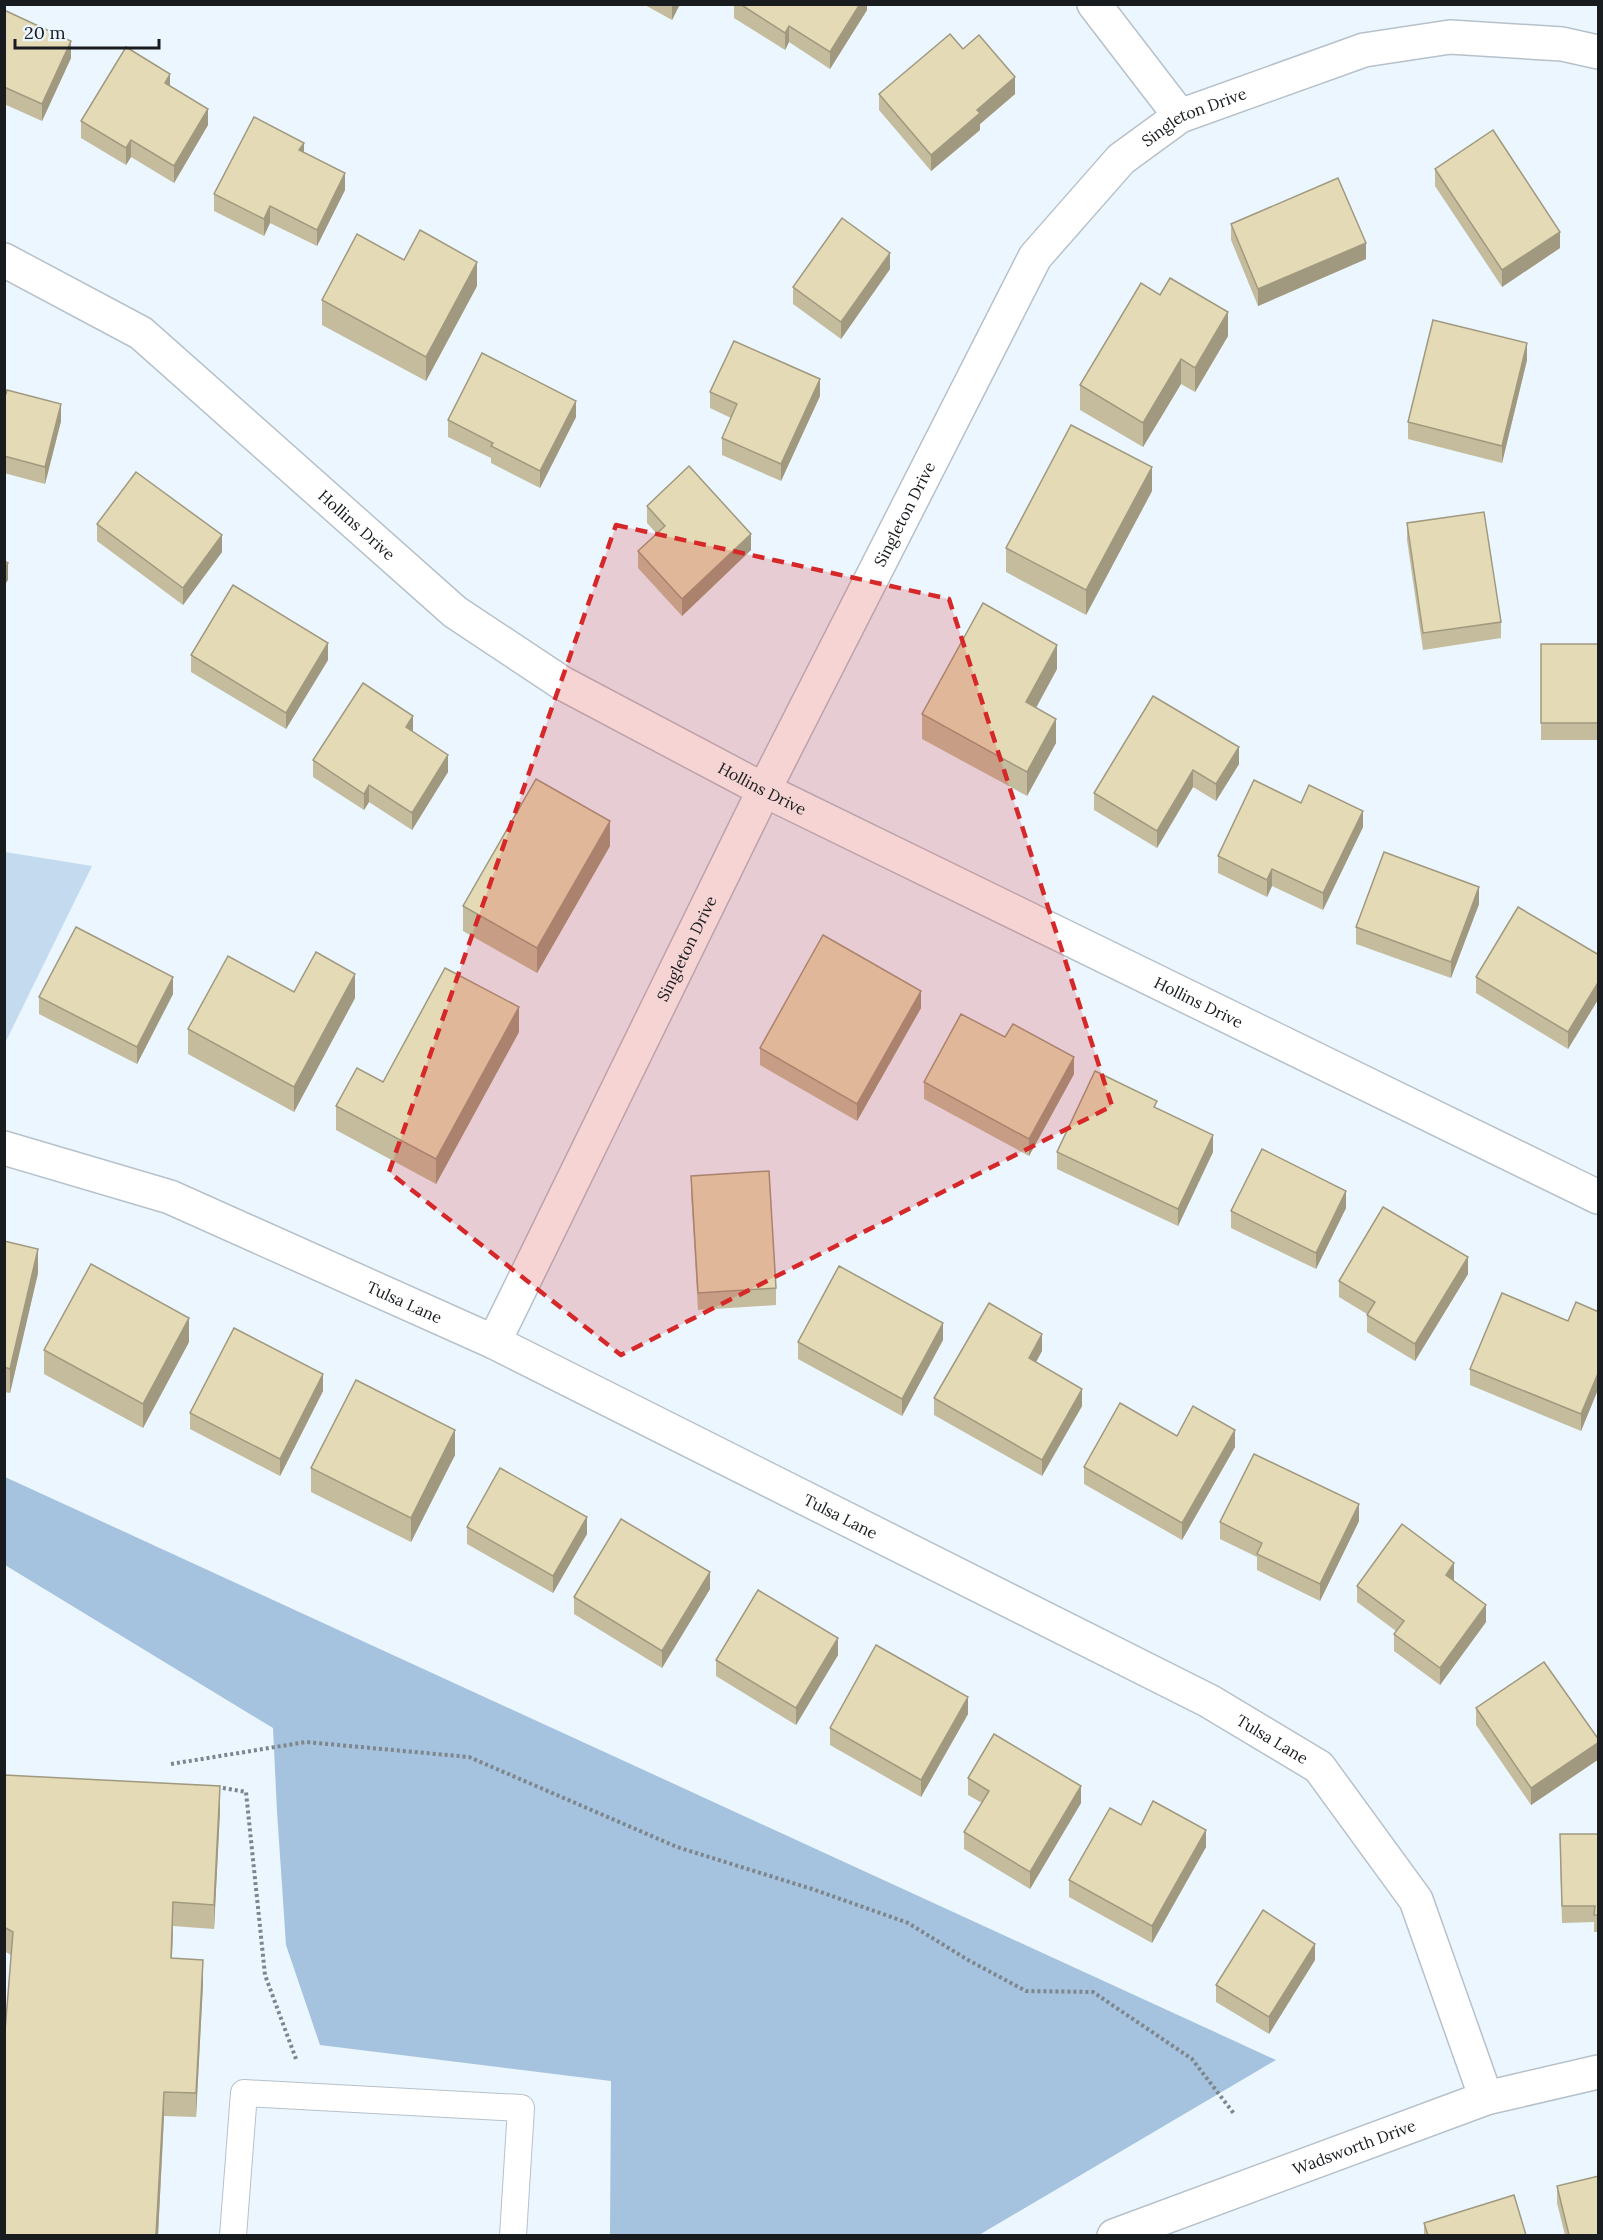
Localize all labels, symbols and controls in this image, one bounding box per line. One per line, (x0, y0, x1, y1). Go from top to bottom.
scale bar (15, 12, 159, 50)
text: 20 m (24, 21, 66, 44)
street label: Singleton Drive (1138, 83, 1249, 151)
street label: Singleton Drive (869, 458, 939, 570)
street label: Hollins Drive (314, 485, 400, 564)
street label: Hollins Drive (715, 758, 810, 819)
street label: Singleton Drive (652, 892, 721, 1005)
street label: Hollins Drive (1151, 972, 1247, 1032)
street label: Tulsa Lane (364, 1276, 445, 1328)
street label: Tulsa Lane (800, 1489, 881, 1543)
street label: Tulsa Lane (1233, 1710, 1312, 1768)
street label: Wadsworth Drive (1290, 2115, 1419, 2179)

